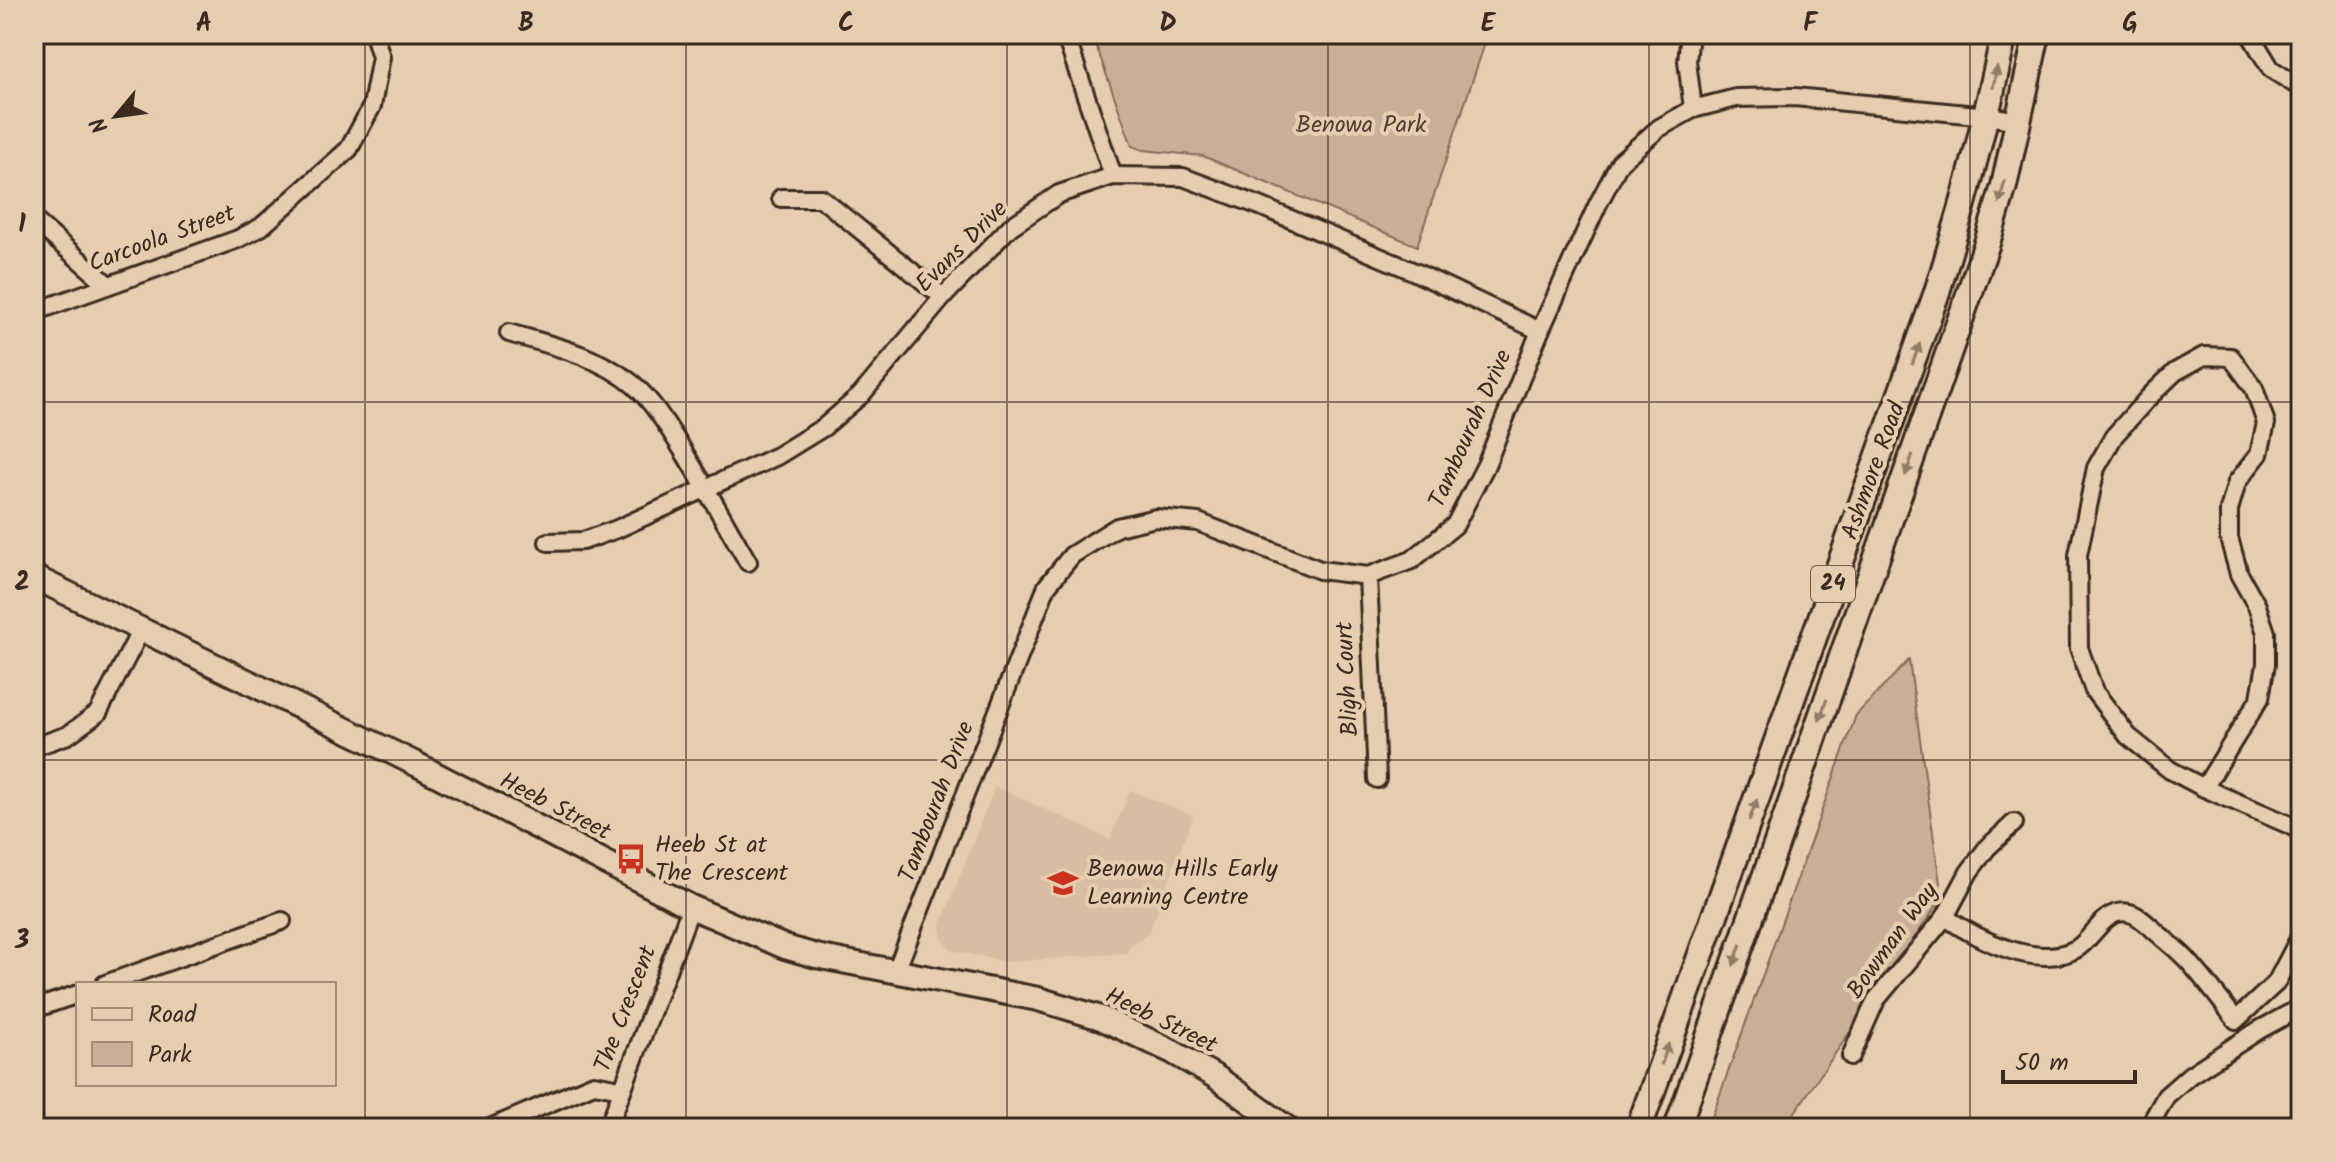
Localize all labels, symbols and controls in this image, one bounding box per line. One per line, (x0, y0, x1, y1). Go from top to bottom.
text: A (196, 3, 212, 45)
text: B (518, 3, 534, 45)
text: C (838, 3, 854, 45)
text: D (1159, 3, 1177, 45)
text: E (1481, 3, 1497, 45)
text: F (1803, 3, 1819, 45)
text: G (2122, 3, 2138, 45)
one-way arrow (1989, 65, 2002, 90)
north arrow (76, 76, 156, 156)
park label: Benowa Park (1296, 106, 1427, 145)
text: N (82, 110, 119, 139)
one-way arrow (1995, 181, 2008, 205)
street label: Evans Drive (906, 191, 1018, 303)
street label: Carcoola Street (83, 194, 242, 284)
text: 1 (18, 204, 26, 246)
one-way arrow (1910, 342, 1922, 366)
street label: Tambourah Drive (1419, 343, 1523, 515)
street label: Ashmore Road (1831, 396, 1917, 545)
one-way arrow (1903, 453, 1915, 477)
text: 2 (14, 562, 30, 604)
road number: 24 (1811, 566, 1855, 602)
street label: Bligh Court (1325, 620, 1370, 737)
one-way arrow (1817, 698, 1829, 722)
street label: Tambourah Drive (888, 715, 986, 888)
street label: Heeb Street (492, 762, 618, 852)
one-way arrow (1747, 797, 1759, 821)
place label: Heeb St at The Crescent (655, 826, 789, 893)
bus stop icon: Heeb St at The Crescent (614, 842, 648, 876)
place label: Benowa Hills Early Learning Centre (1087, 850, 1278, 917)
school or university icon: Benowa Hills Early Learning Centre (1046, 866, 1080, 900)
street label: Bowman Way (1837, 874, 1949, 1008)
text: 3 (14, 920, 29, 962)
street label: The Crescent (584, 939, 668, 1078)
one-way arrow (1730, 944, 1743, 968)
street label: Heeb Street (1098, 977, 1224, 1065)
legend (76, 982, 336, 1086)
text: Road (148, 996, 197, 1035)
scale bar (2003, 1034, 2135, 1084)
text: Park (148, 1036, 192, 1075)
one-way arrow (1660, 1042, 1672, 1066)
text: 50 m (2015, 1044, 2069, 1083)

